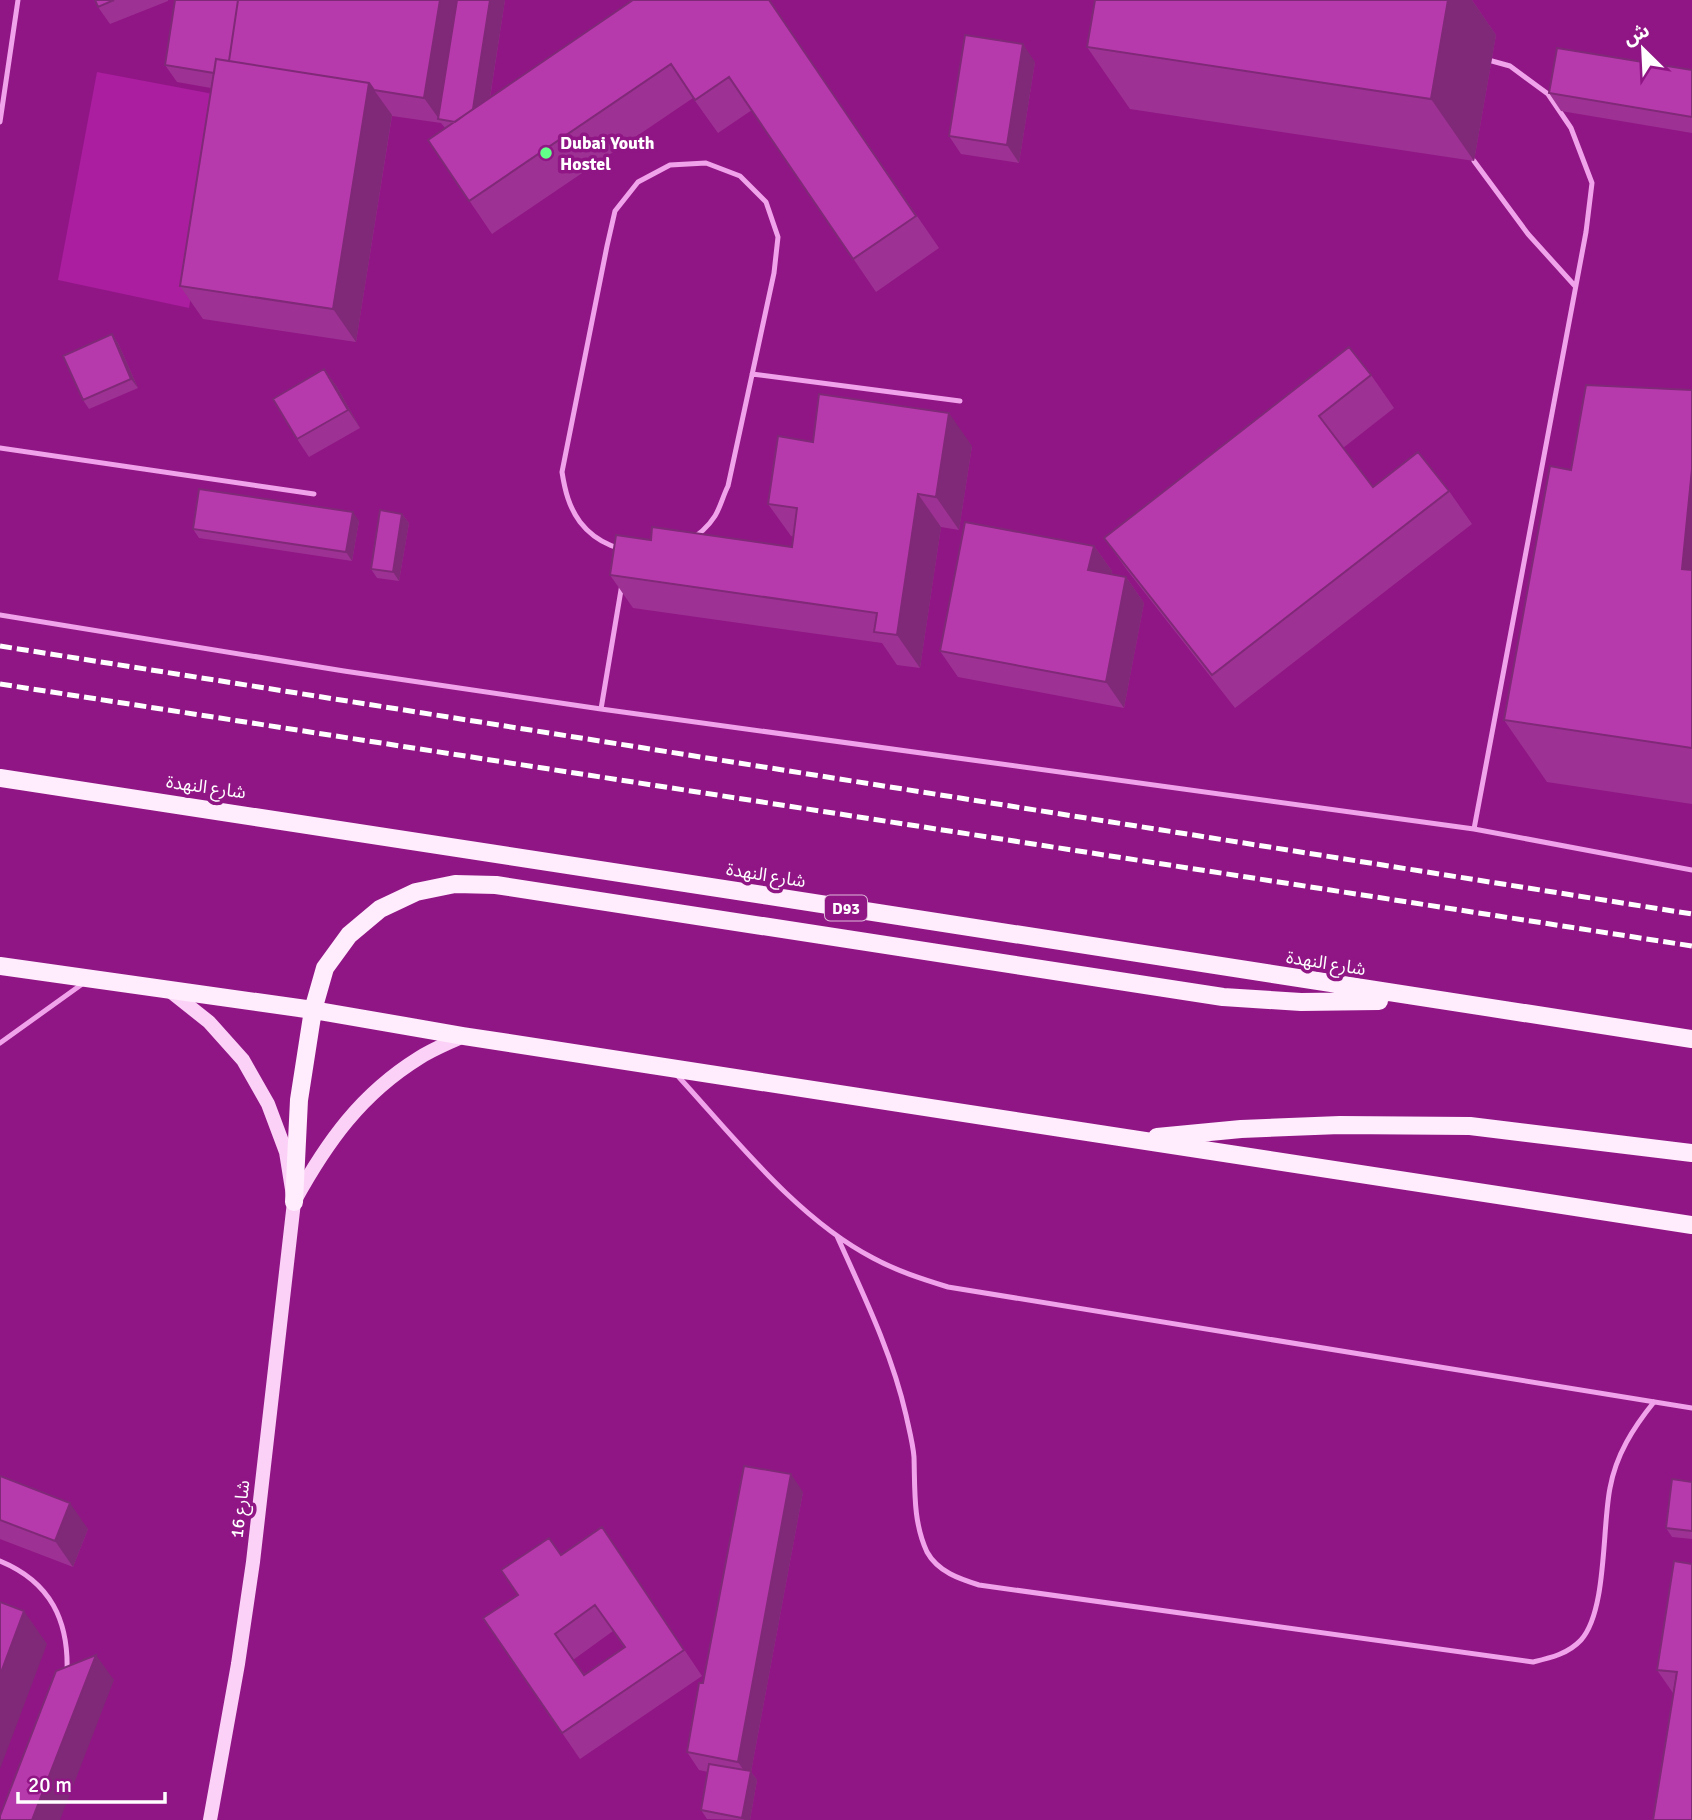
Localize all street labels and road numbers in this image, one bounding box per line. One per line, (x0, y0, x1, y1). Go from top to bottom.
street label: شارع النهدة (164, 771, 247, 806)
street label: شارع النهدة (724, 858, 807, 895)
road number: D93 (825, 896, 867, 920)
street label: شارع النهدة (1284, 946, 1367, 983)
street label: شارع 16 (226, 1479, 257, 1540)

